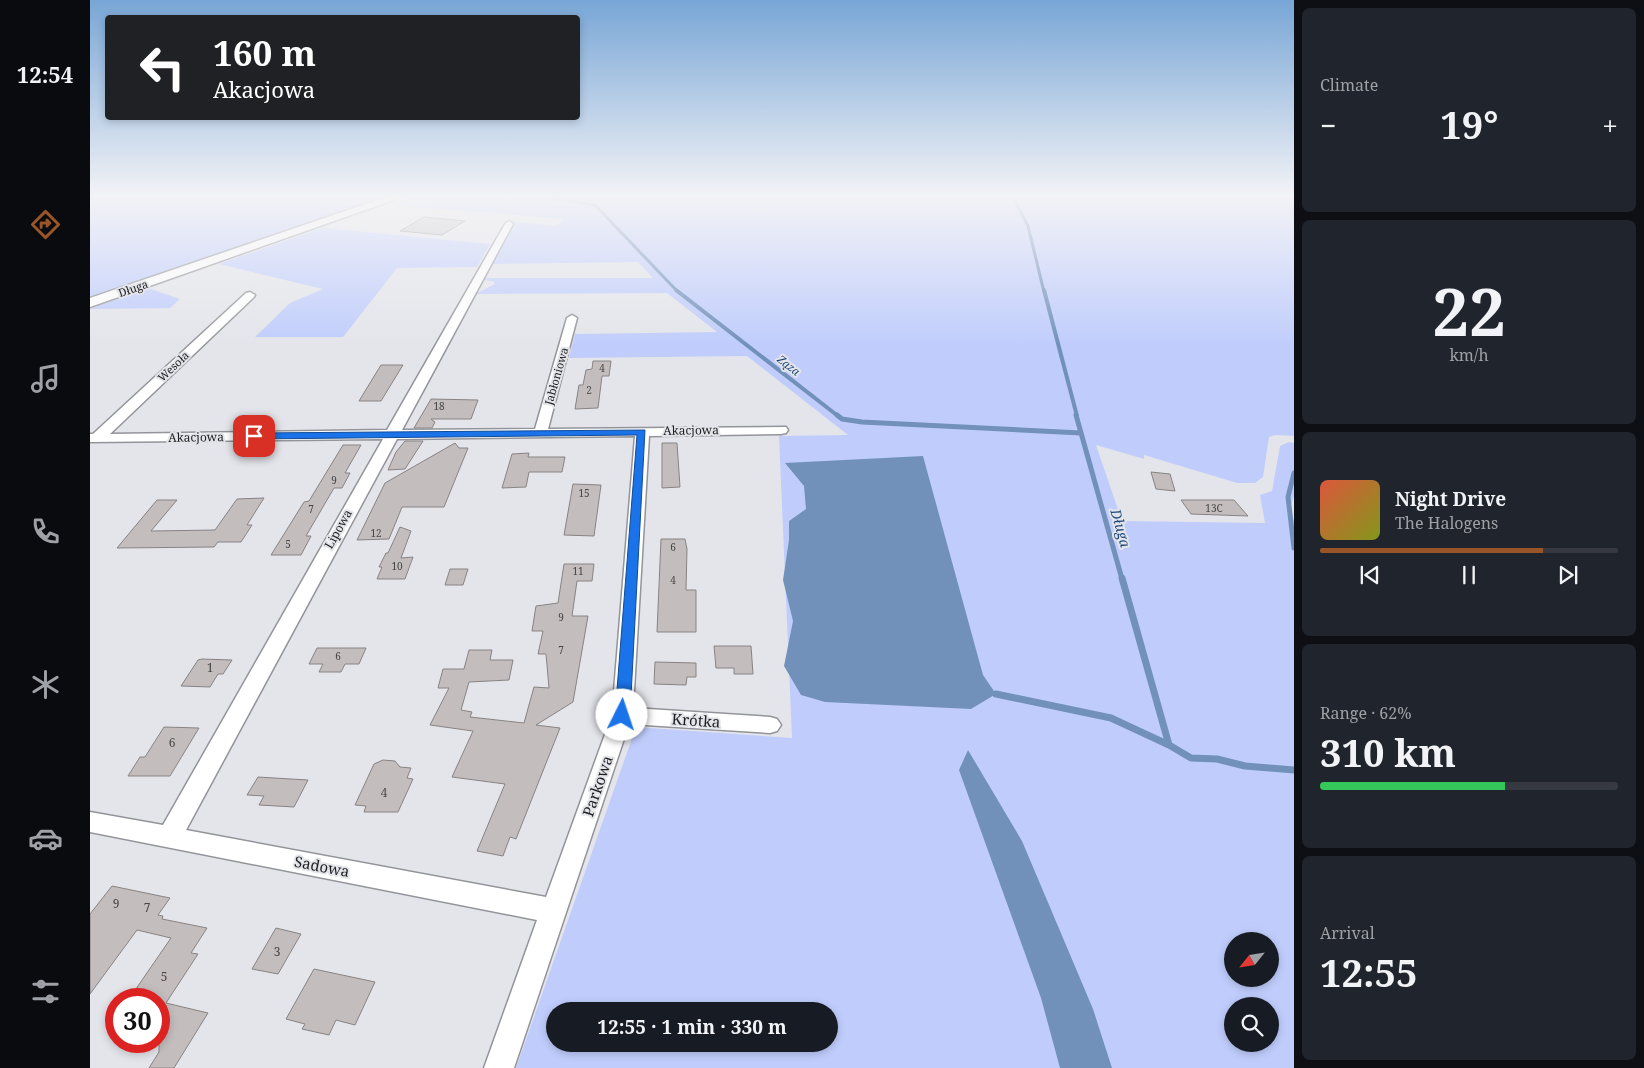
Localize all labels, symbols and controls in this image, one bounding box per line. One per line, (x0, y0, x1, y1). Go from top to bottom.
text: 160 m (213, 29, 316, 76)
icon: left (130, 35, 195, 100)
text: 12:54 (17, 59, 73, 89)
text: Akacjowa (213, 74, 315, 104)
text: Climate (1320, 74, 1378, 96)
text: 19° (1440, 98, 1498, 150)
text: − (1320, 106, 1336, 144)
text: + (1602, 106, 1618, 144)
icon: directions (28, 207, 63, 242)
text: 22 (1432, 267, 1506, 355)
street label: Długa (116, 276, 150, 300)
text: km/h (1449, 344, 1489, 366)
street label: Jabłoniowa (540, 345, 571, 408)
street label: Wesoła (154, 348, 192, 384)
water label: Ząza (774, 351, 804, 379)
icon: music (28, 361, 63, 396)
house number: 4 (599, 361, 605, 375)
house number: 2 (586, 383, 592, 397)
house number: 18 (433, 399, 445, 413)
pin (233, 415, 275, 457)
street label: Akacjowa (663, 421, 719, 439)
icon: arrive (240, 422, 268, 450)
street label: Akacjowa (168, 428, 224, 446)
house number: 9 (331, 473, 337, 487)
house number: 15 (578, 486, 590, 500)
text: Night Drive (1395, 486, 1506, 512)
house number: 13C (1205, 501, 1223, 515)
house number: 7 (308, 502, 314, 516)
street label: Lipowa (320, 506, 356, 552)
water label: Długa (1106, 506, 1136, 550)
text: The Halogens (1395, 512, 1498, 534)
icon: phone (28, 514, 63, 549)
house number: 12 (370, 526, 382, 540)
house number: 5 (285, 537, 291, 551)
house number: 6 (670, 540, 676, 554)
house number: 10 (391, 559, 403, 573)
icon: previous (1356, 561, 1384, 589)
icon: pause (1455, 561, 1483, 589)
icon: next (1554, 561, 1582, 589)
house number: 11 (572, 564, 584, 578)
house number: 4 (670, 573, 676, 587)
house number: 9 (558, 610, 564, 624)
house number: 7 (558, 643, 564, 657)
house number: 6 (335, 649, 341, 663)
house number: 1 (207, 659, 213, 676)
icon: climate (28, 667, 63, 702)
position arrow (595, 688, 647, 740)
text: Range · 62% (1320, 702, 1412, 724)
street label: Krótka (671, 708, 721, 732)
text: 310 km (1320, 726, 1456, 778)
house number: 6 (169, 734, 176, 751)
street label: Parkowa (577, 753, 617, 819)
house number: 4 (381, 784, 388, 801)
icon: car (28, 821, 63, 856)
street label: Sadowa (293, 851, 351, 881)
house number: 9 (113, 895, 119, 912)
house number: 7 (144, 899, 151, 916)
text: Arrival (1320, 922, 1375, 944)
north arrow (1224, 932, 1279, 988)
map controls (1224, 932, 1279, 1052)
house number: 3 (274, 943, 281, 960)
text: 12:55 (1320, 946, 1417, 998)
house number: 5 (161, 968, 167, 985)
icon: filters (28, 974, 63, 1009)
speed limit sign: 30 (105, 988, 170, 1053)
button: search (1224, 997, 1279, 1052)
text: 12:55 · 1 min · 330 m (597, 1014, 787, 1040)

